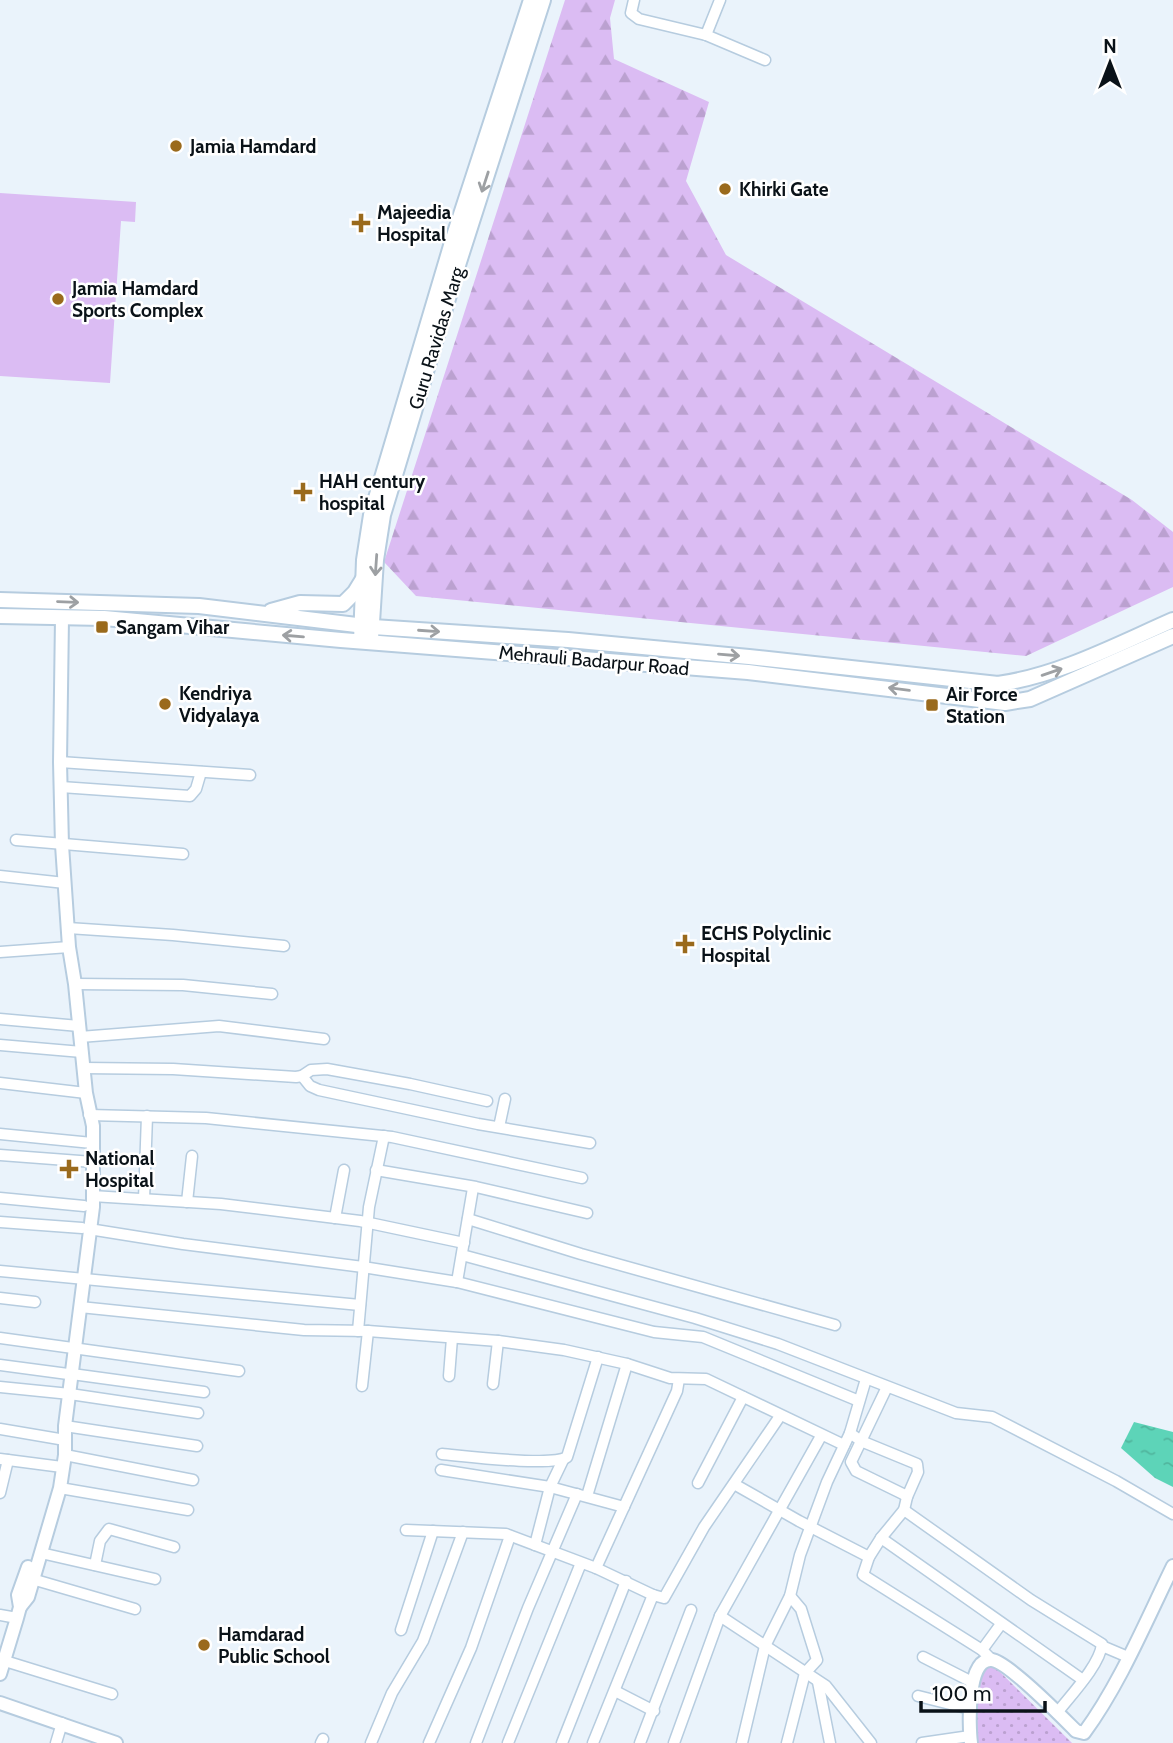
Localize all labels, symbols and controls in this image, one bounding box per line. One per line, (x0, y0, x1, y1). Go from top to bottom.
north arrow (1075, 28, 1145, 98)
text: N (1103, 35, 1117, 58)
place label: Jamia Hamdard (189, 135, 316, 158)
marker: Jamia Hamdard (168, 138, 184, 154)
one-way arrow (478, 170, 490, 192)
place label: Khirki Gate (739, 178, 829, 201)
marker: Khirki Gate (717, 181, 733, 197)
place label: Majeedia Hospital (377, 201, 452, 246)
marker: Majeedia Hospital (351, 213, 371, 233)
street label: Guru Ravidas Marg (404, 264, 469, 412)
place label: Jamia Hamdard Sports Complex (71, 277, 204, 322)
marker: Jamia Hamdard Sports Complex (50, 291, 66, 307)
place label: HAH century hospital (319, 470, 426, 515)
marker: HAH century hospital (293, 482, 313, 502)
one-way arrow (370, 553, 383, 576)
one-way arrow (56, 596, 79, 609)
place label: Sangam Vihar (116, 616, 230, 639)
marker: Sangam Vihar (94, 619, 110, 635)
one-way arrow (418, 625, 440, 638)
one-way arrow (282, 629, 305, 642)
street label: Mehrauli Badarpur Road (498, 641, 690, 680)
one-way arrow (718, 649, 740, 662)
one-way arrow (1040, 665, 1062, 677)
place label: Kendriya Vidyalaya (179, 682, 260, 727)
one-way arrow (888, 683, 911, 696)
place label: Air Force Station (946, 683, 1018, 728)
marker: Kendriya Vidyalaya (157, 696, 173, 712)
marker: Air Force Station (924, 697, 940, 713)
place label: ECHS Polyclinic Hospital (701, 922, 831, 967)
marker: ECHS Polyclinic Hospital (675, 934, 695, 954)
place label: National Hospital (85, 1147, 154, 1192)
marker: National Hospital (59, 1159, 79, 1179)
place label: Hamdarad Public School (218, 1623, 330, 1668)
marker: Hamdarad Public School (196, 1637, 212, 1653)
scale bar (921, 1670, 1045, 1714)
text: 100 m (932, 1681, 991, 1706)

